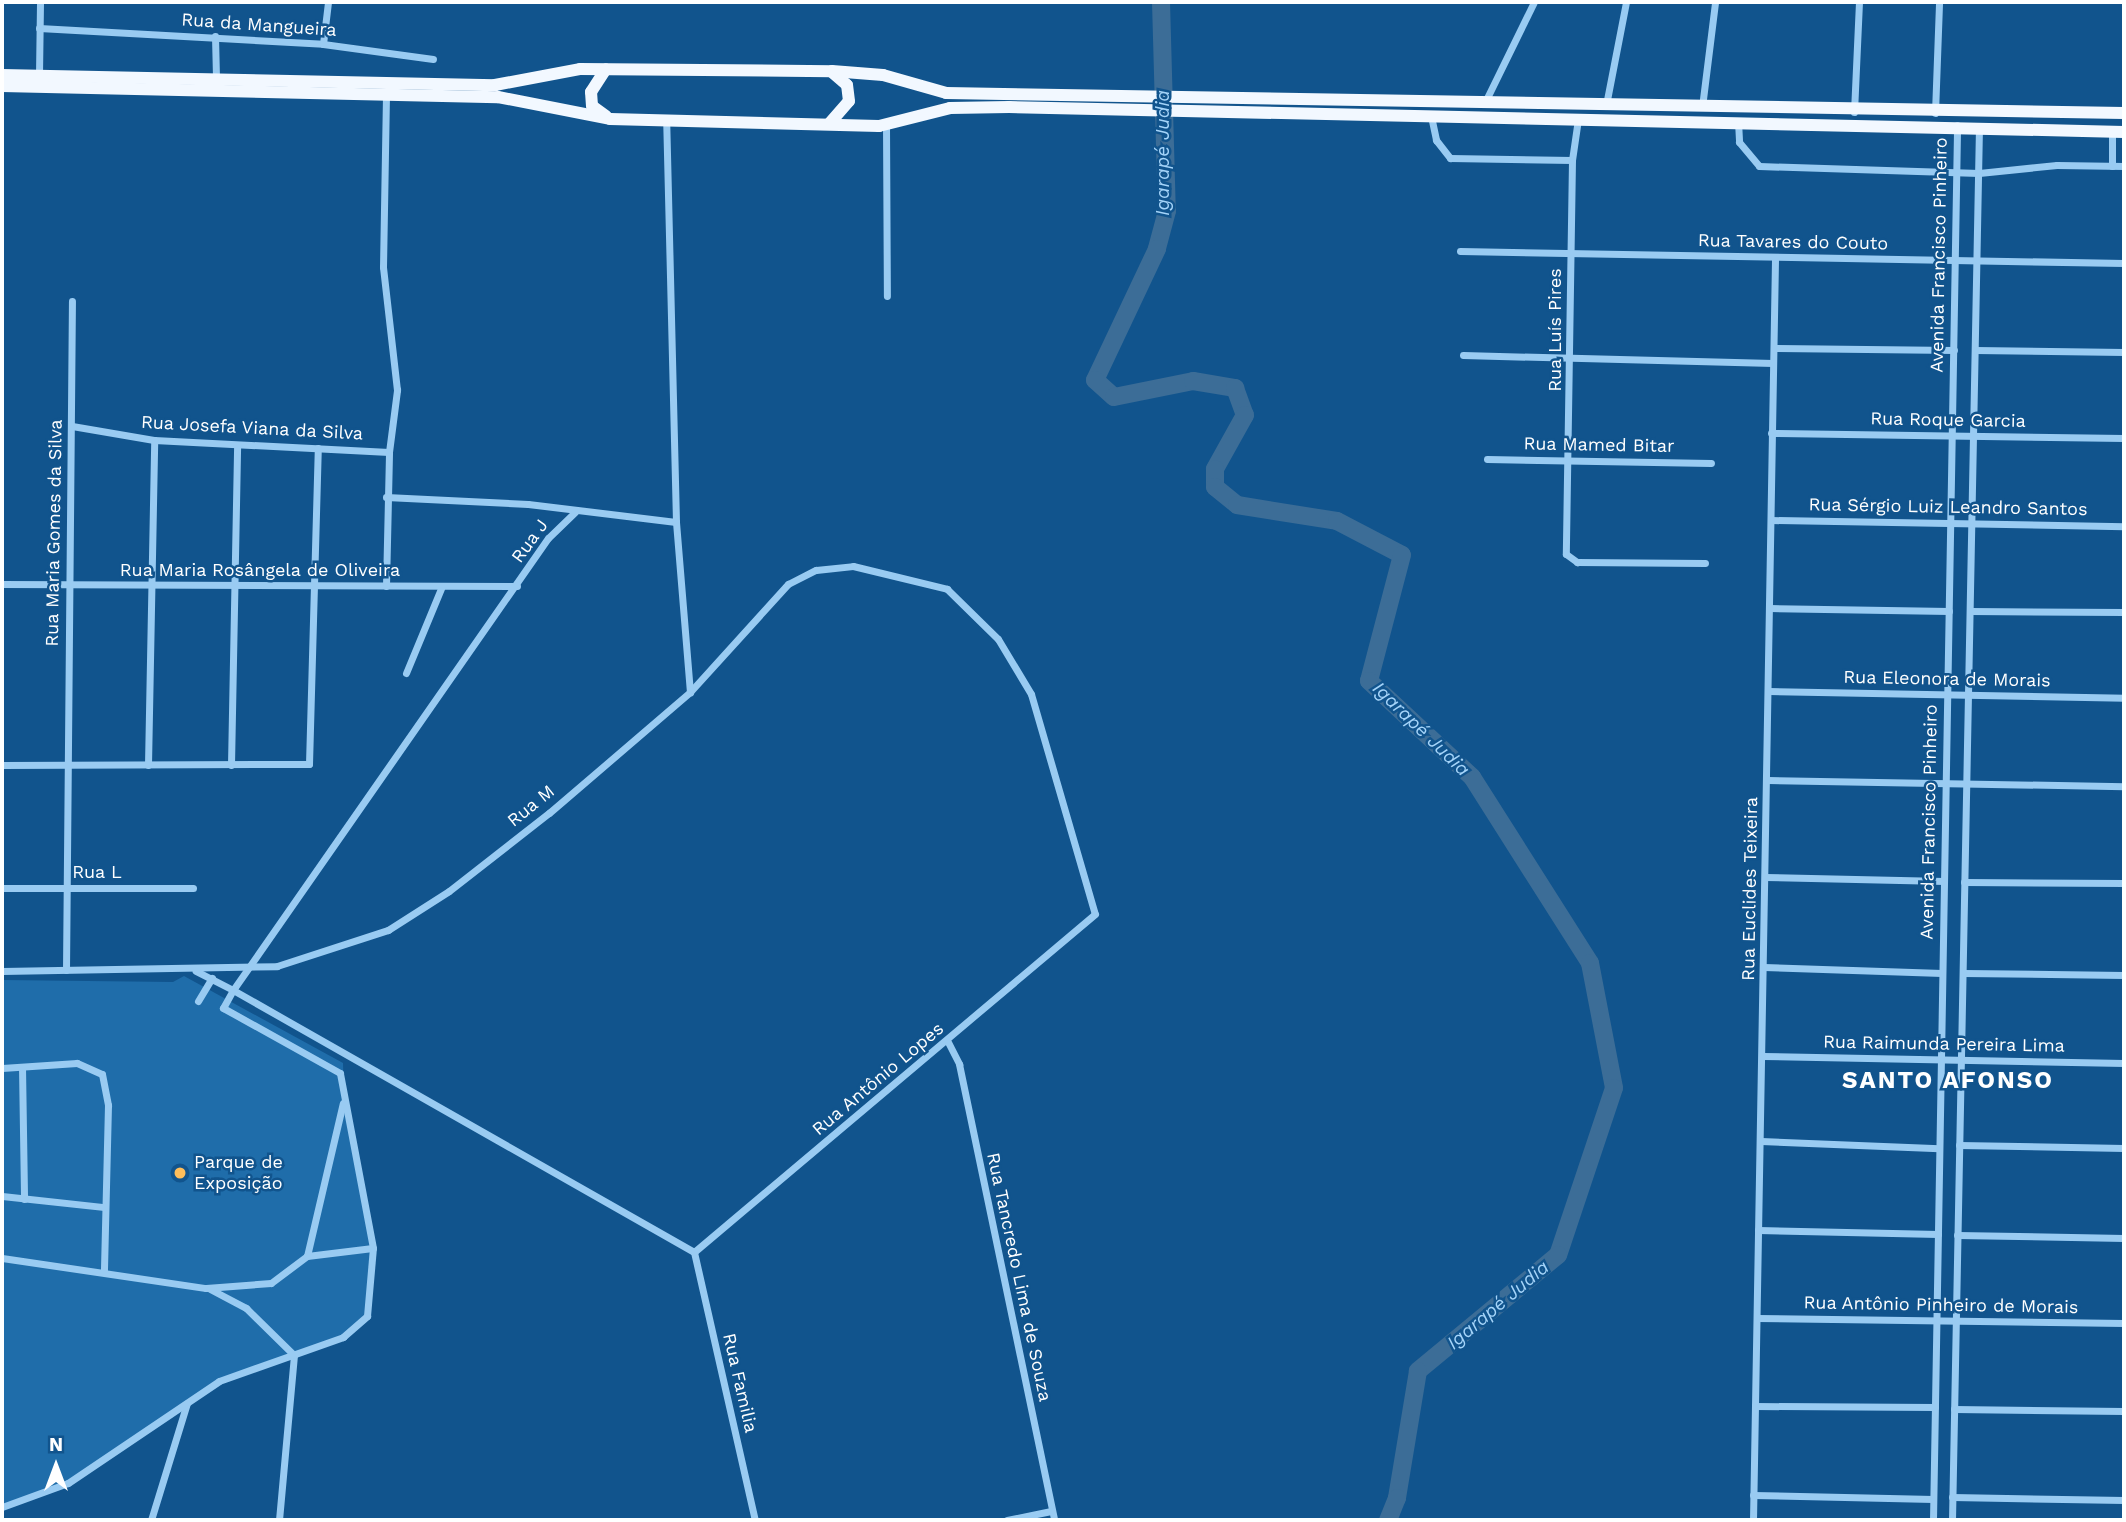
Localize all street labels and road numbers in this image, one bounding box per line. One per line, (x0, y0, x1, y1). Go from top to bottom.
street label: Rua da Mangueira (180, 9, 338, 41)
street label: Avenida Francisco Pinheiro (1926, 137, 1952, 373)
street label: Rua Tavares do Couto (1697, 230, 1889, 254)
street label: Rua Luís Pires (1544, 268, 1566, 392)
street label: Rua Roque Garcia (1870, 408, 2026, 432)
street label: Rua Josefa Viana da Silva (139, 411, 365, 445)
street label: Rua Maria Gomes da Silva (41, 419, 67, 647)
street label: Rua Mamed Bitar (1523, 433, 1675, 457)
street label: Rua Sérgio Luiz Leandro Santos (1808, 494, 2088, 520)
street label: Rua J (507, 515, 553, 567)
street label: Rua Maria Rosângela de Oliveira (119, 559, 401, 581)
street label: Rua Eleonora de Morais (1843, 666, 2051, 692)
street label: Avenida Francisco Pinheiro (1916, 704, 1942, 940)
street label: Rua M (503, 780, 559, 832)
street label: Rua Euclides Teixeira (1738, 796, 1762, 982)
street label: Rua L (72, 861, 122, 883)
street label: Rua Antônio Lopes (808, 1017, 948, 1141)
street label: Rua Raimunda Pereira Lima (1822, 1031, 2066, 1057)
street label: Rua Tancredo Lima de Souza (982, 1150, 1056, 1404)
street label: Rua Antônio Pinheiro de Morais (1803, 1292, 2079, 1318)
street label: Rua Familia (718, 1331, 762, 1435)

